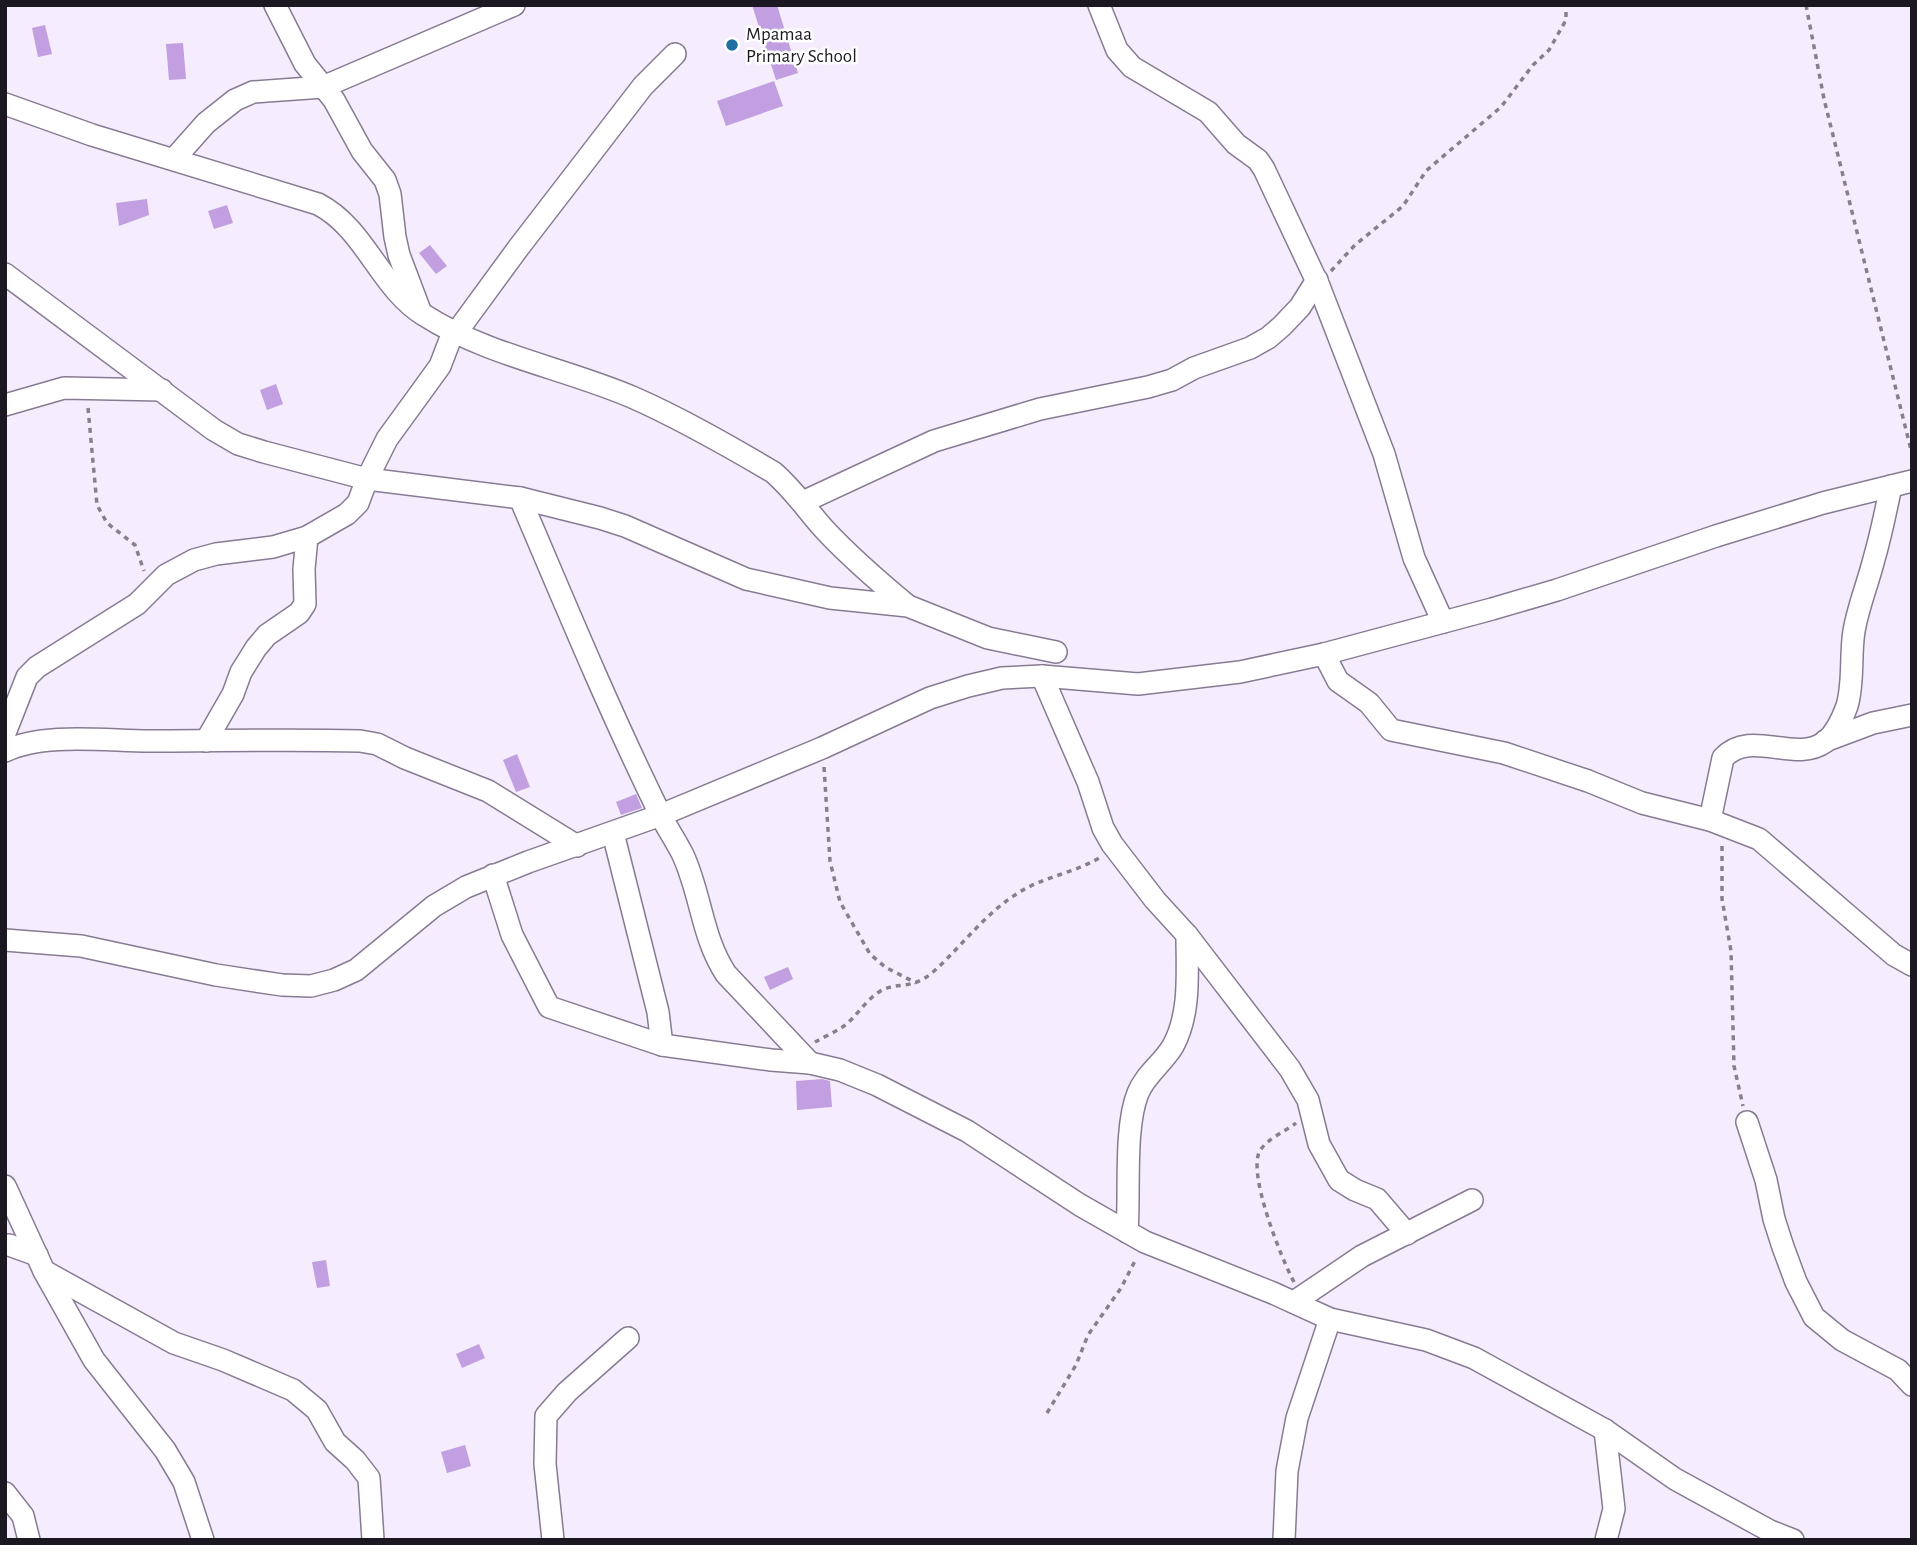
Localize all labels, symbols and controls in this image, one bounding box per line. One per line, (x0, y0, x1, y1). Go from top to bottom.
place label: Mpamaa Primary School (746, 25, 857, 66)
marker: Mpamaa Primary School (724, 37, 740, 53)

